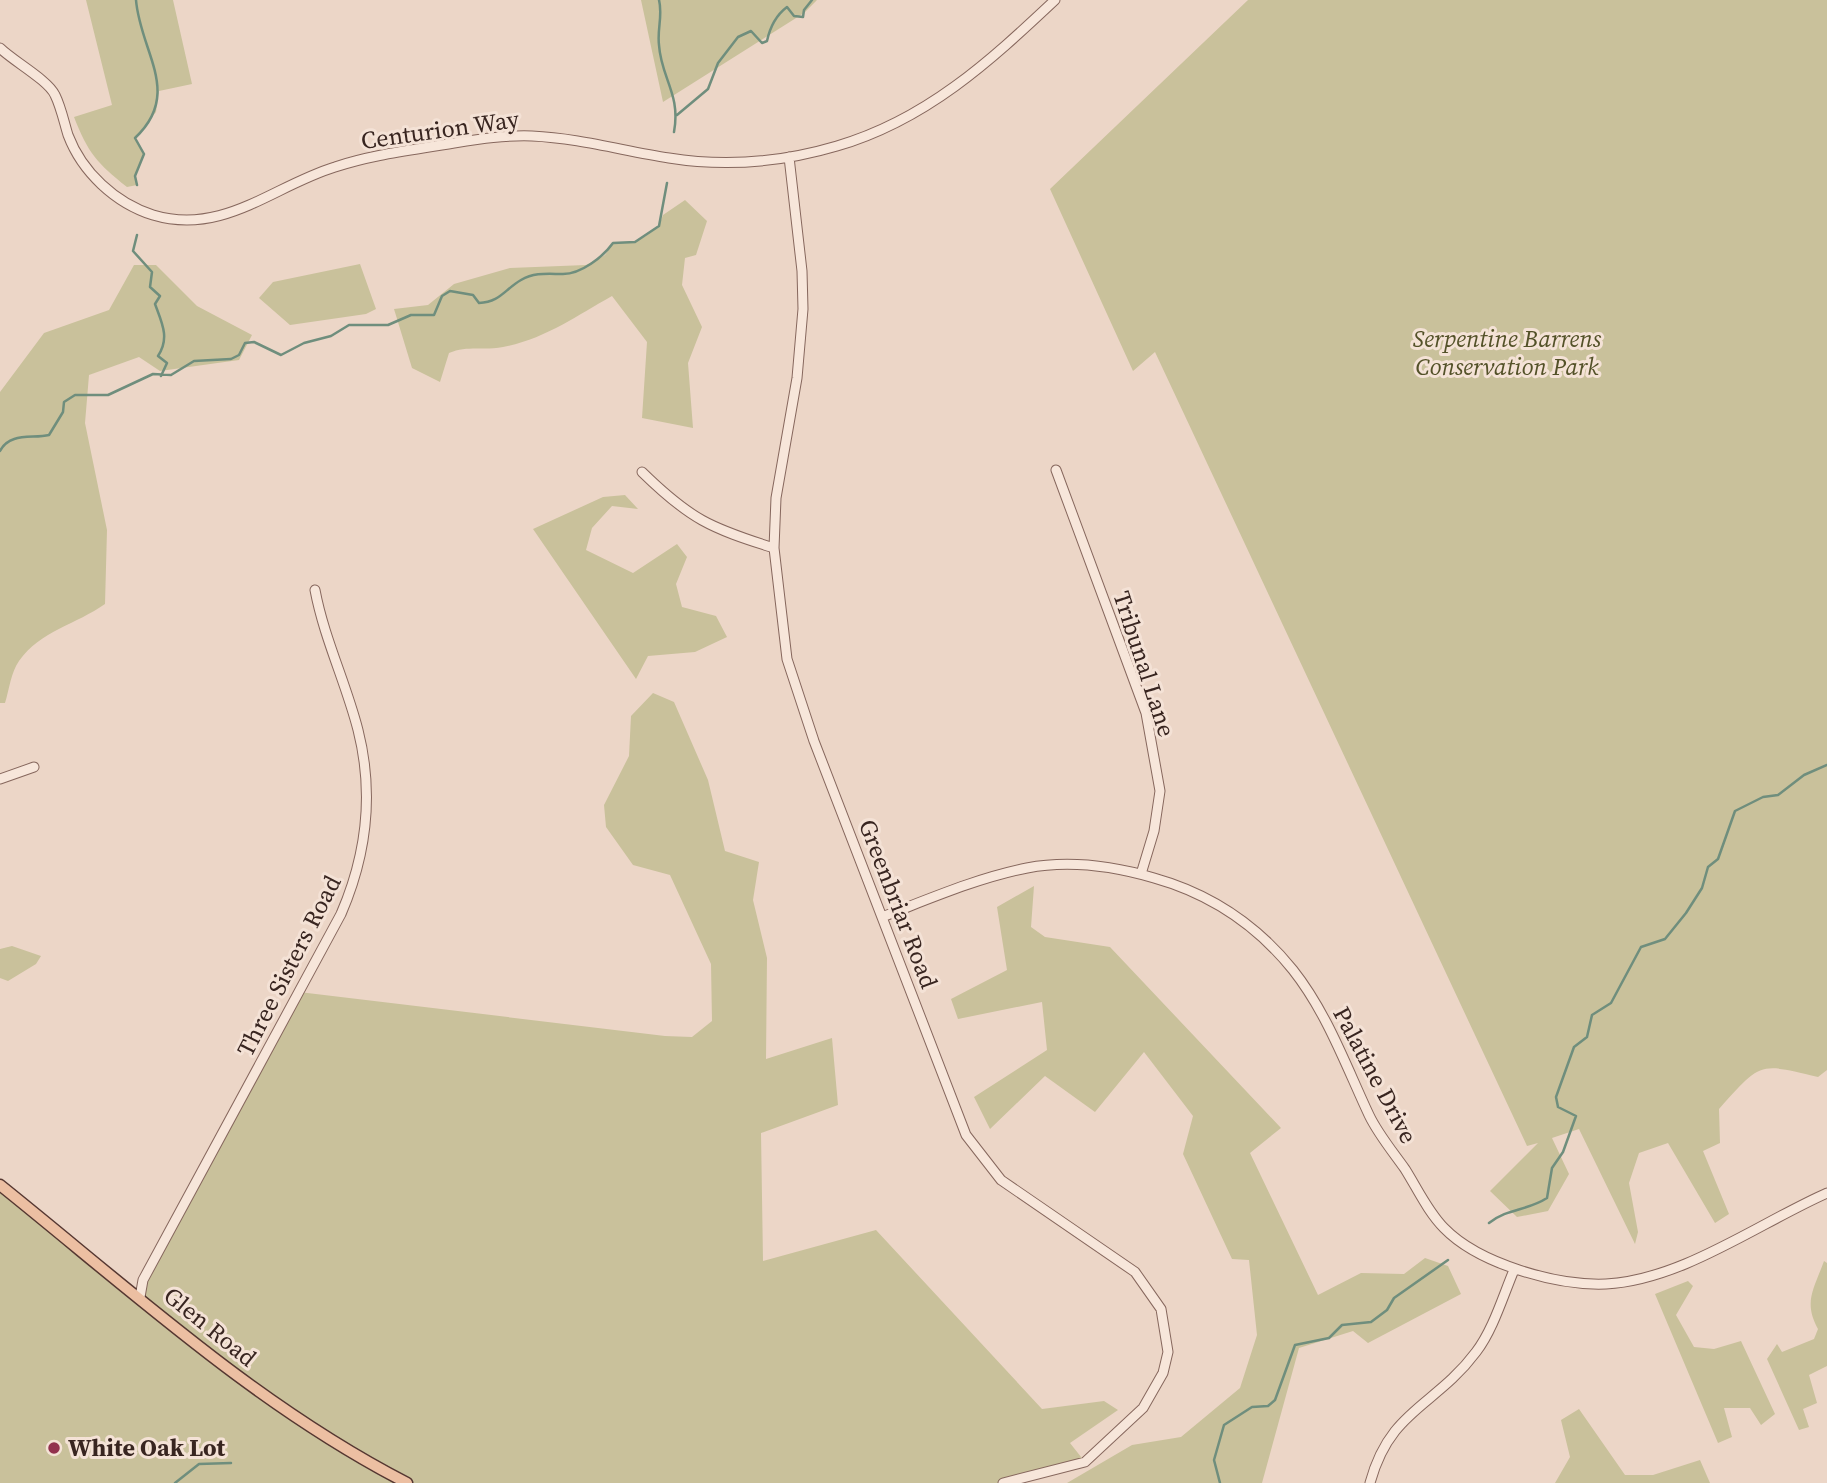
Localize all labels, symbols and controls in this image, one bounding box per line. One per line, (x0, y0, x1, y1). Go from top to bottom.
street label: Centurion Way (359, 102, 522, 157)
park label: Serpentine Barrens Conservation Park (1413, 322, 1602, 383)
street label: Tribunal Lane (1105, 587, 1184, 741)
street label: Greenbriar Road (851, 814, 946, 994)
street label: Three Sisters Road (229, 869, 349, 1062)
street label: Palatine Drive (1326, 1001, 1425, 1149)
street label: Glen Road (157, 1279, 264, 1374)
place label: White Oak Lot (68, 1431, 226, 1464)
marker: White Oak Lot (46, 1440, 62, 1456)

